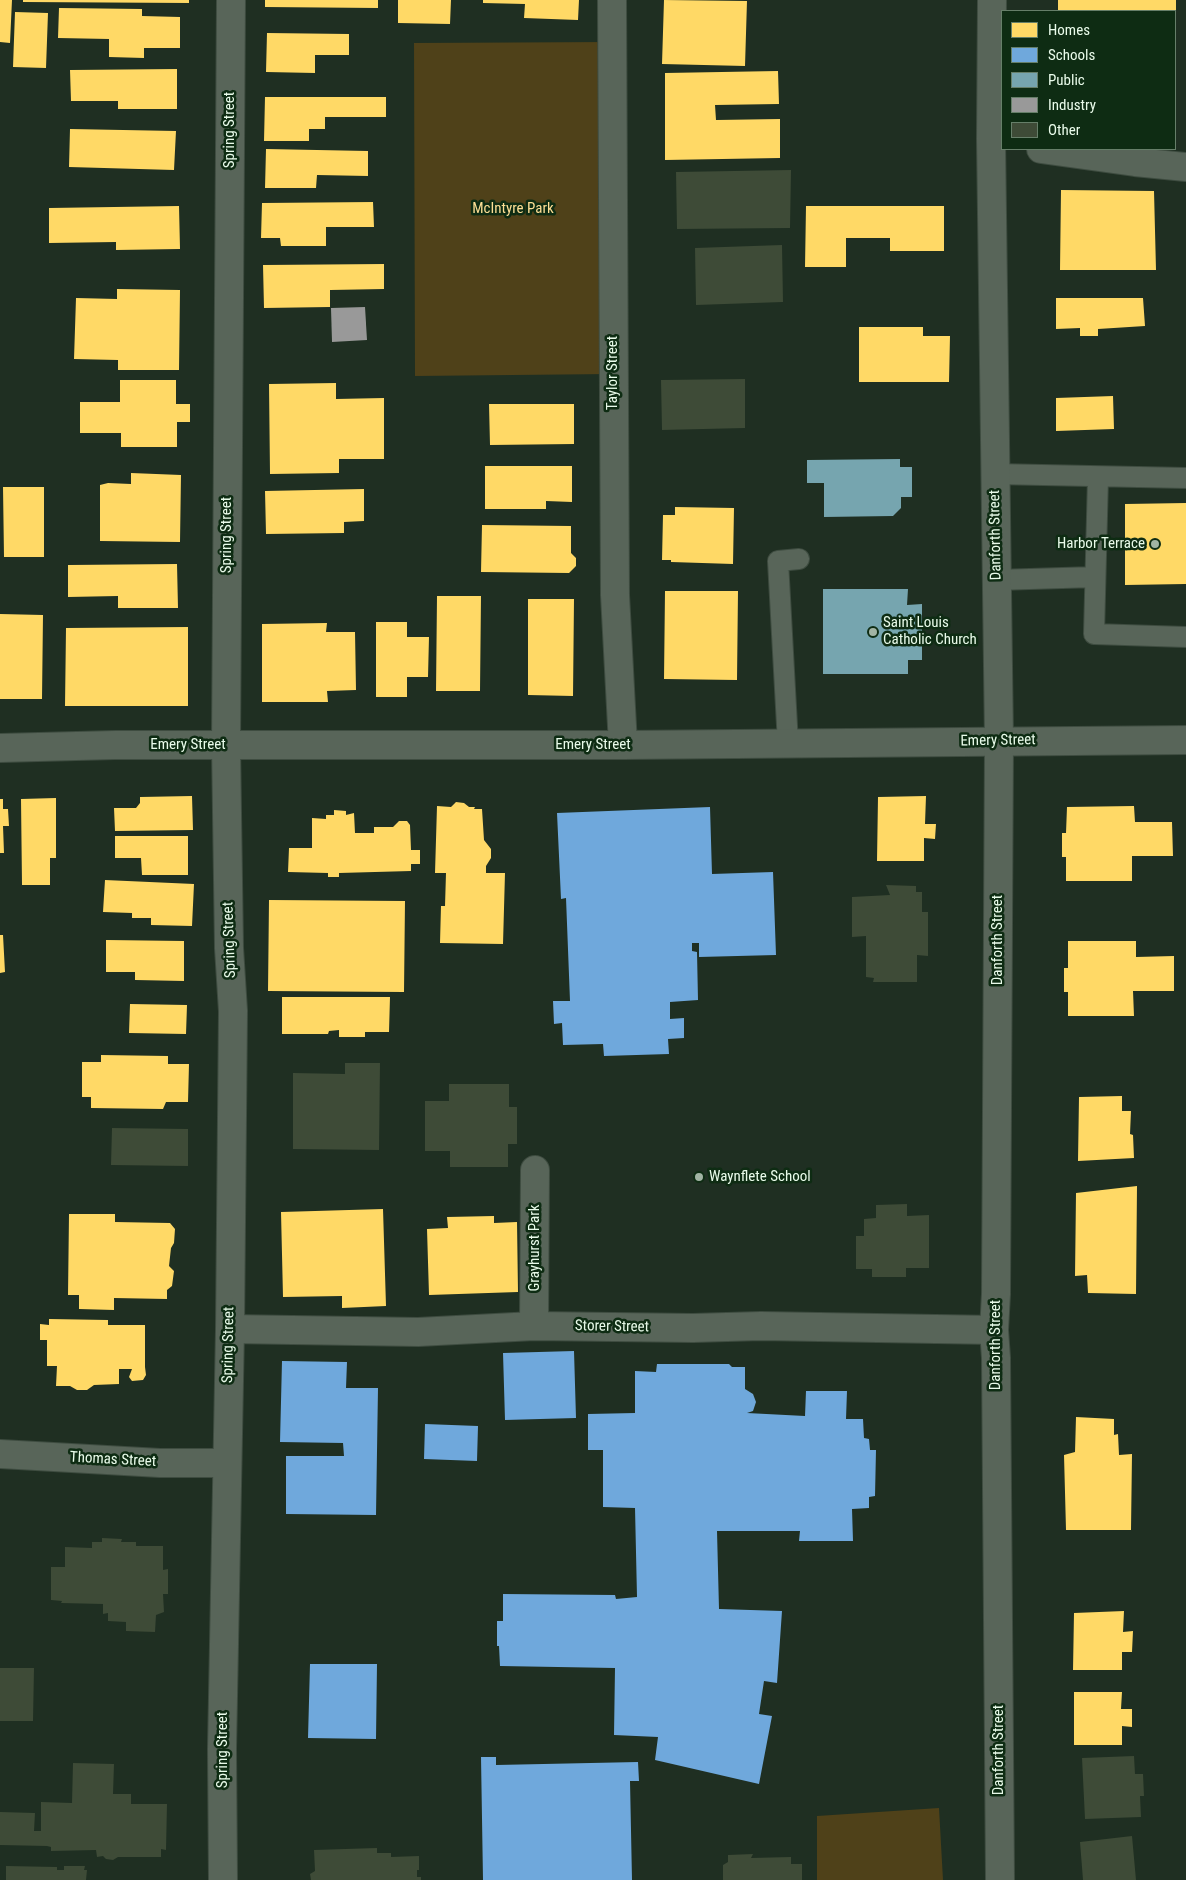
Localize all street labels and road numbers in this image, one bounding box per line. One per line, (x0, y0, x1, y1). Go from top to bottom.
street label: Spring Street (221, 92, 239, 168)
street label: Taylor Street (604, 336, 622, 410)
street label: Danforth Street (986, 490, 1006, 580)
street label: Spring Street (218, 497, 236, 573)
street label: Emery Street (960, 731, 1036, 751)
street label: Emery Street (150, 736, 226, 754)
street label: Emery Street (555, 736, 631, 754)
street label: Danforth Street (989, 895, 1007, 985)
street label: Spring Street (220, 901, 240, 979)
street label: Grayhurst Park (526, 1205, 544, 1291)
street label: Danforth Street (987, 1300, 1005, 1390)
street label: Spring Street (219, 1307, 239, 1383)
street label: Storer Street (575, 1317, 649, 1337)
street label: Thomas Street (69, 1449, 157, 1471)
street label: Danforth Street (990, 1705, 1008, 1795)
street label: Spring Street (214, 1712, 232, 1788)

